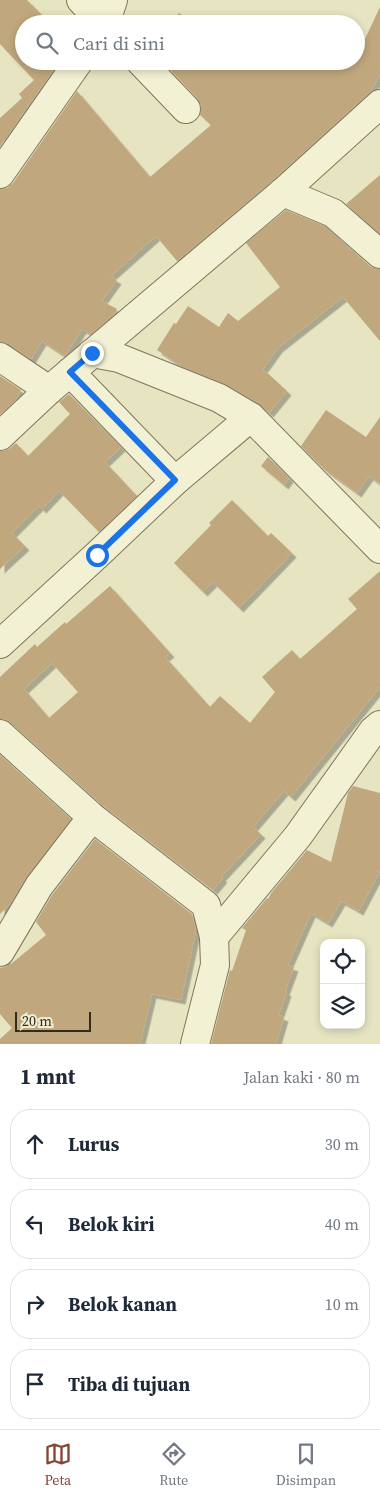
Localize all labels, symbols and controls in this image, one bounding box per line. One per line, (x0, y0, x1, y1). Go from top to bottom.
search box (15, 15, 365, 70)
icon: search (33, 29, 61, 57)
text: Cari di sini (73, 30, 165, 56)
route end (81, 342, 104, 365)
route start (86, 544, 109, 567)
map controls (320, 939, 365, 1029)
button: locate (320, 939, 365, 984)
button: layers (320, 984, 365, 1029)
scale bar (15, 1009, 91, 1032)
text: 20 m (22, 1011, 52, 1031)
text: 1 mnt (20, 1062, 75, 1091)
text: Jalan kaki · 80 m (243, 1066, 360, 1088)
icon: ahead (21, 1130, 49, 1158)
text: Lurus (68, 1131, 119, 1157)
text: 30 m (325, 1133, 359, 1155)
icon: left (21, 1210, 49, 1238)
text: Belok kiri (68, 1211, 155, 1237)
text: 40 m (325, 1213, 359, 1235)
icon: right (21, 1290, 49, 1318)
text: Belok kanan (68, 1291, 177, 1317)
text: 10 m (325, 1293, 359, 1315)
icon: arrive (21, 1370, 49, 1398)
text: Tiba di tujuan (68, 1371, 190, 1397)
tab: Peta (44, 1440, 72, 1490)
tab: Rute (159, 1440, 188, 1490)
tab: Disimpan (276, 1440, 336, 1490)

